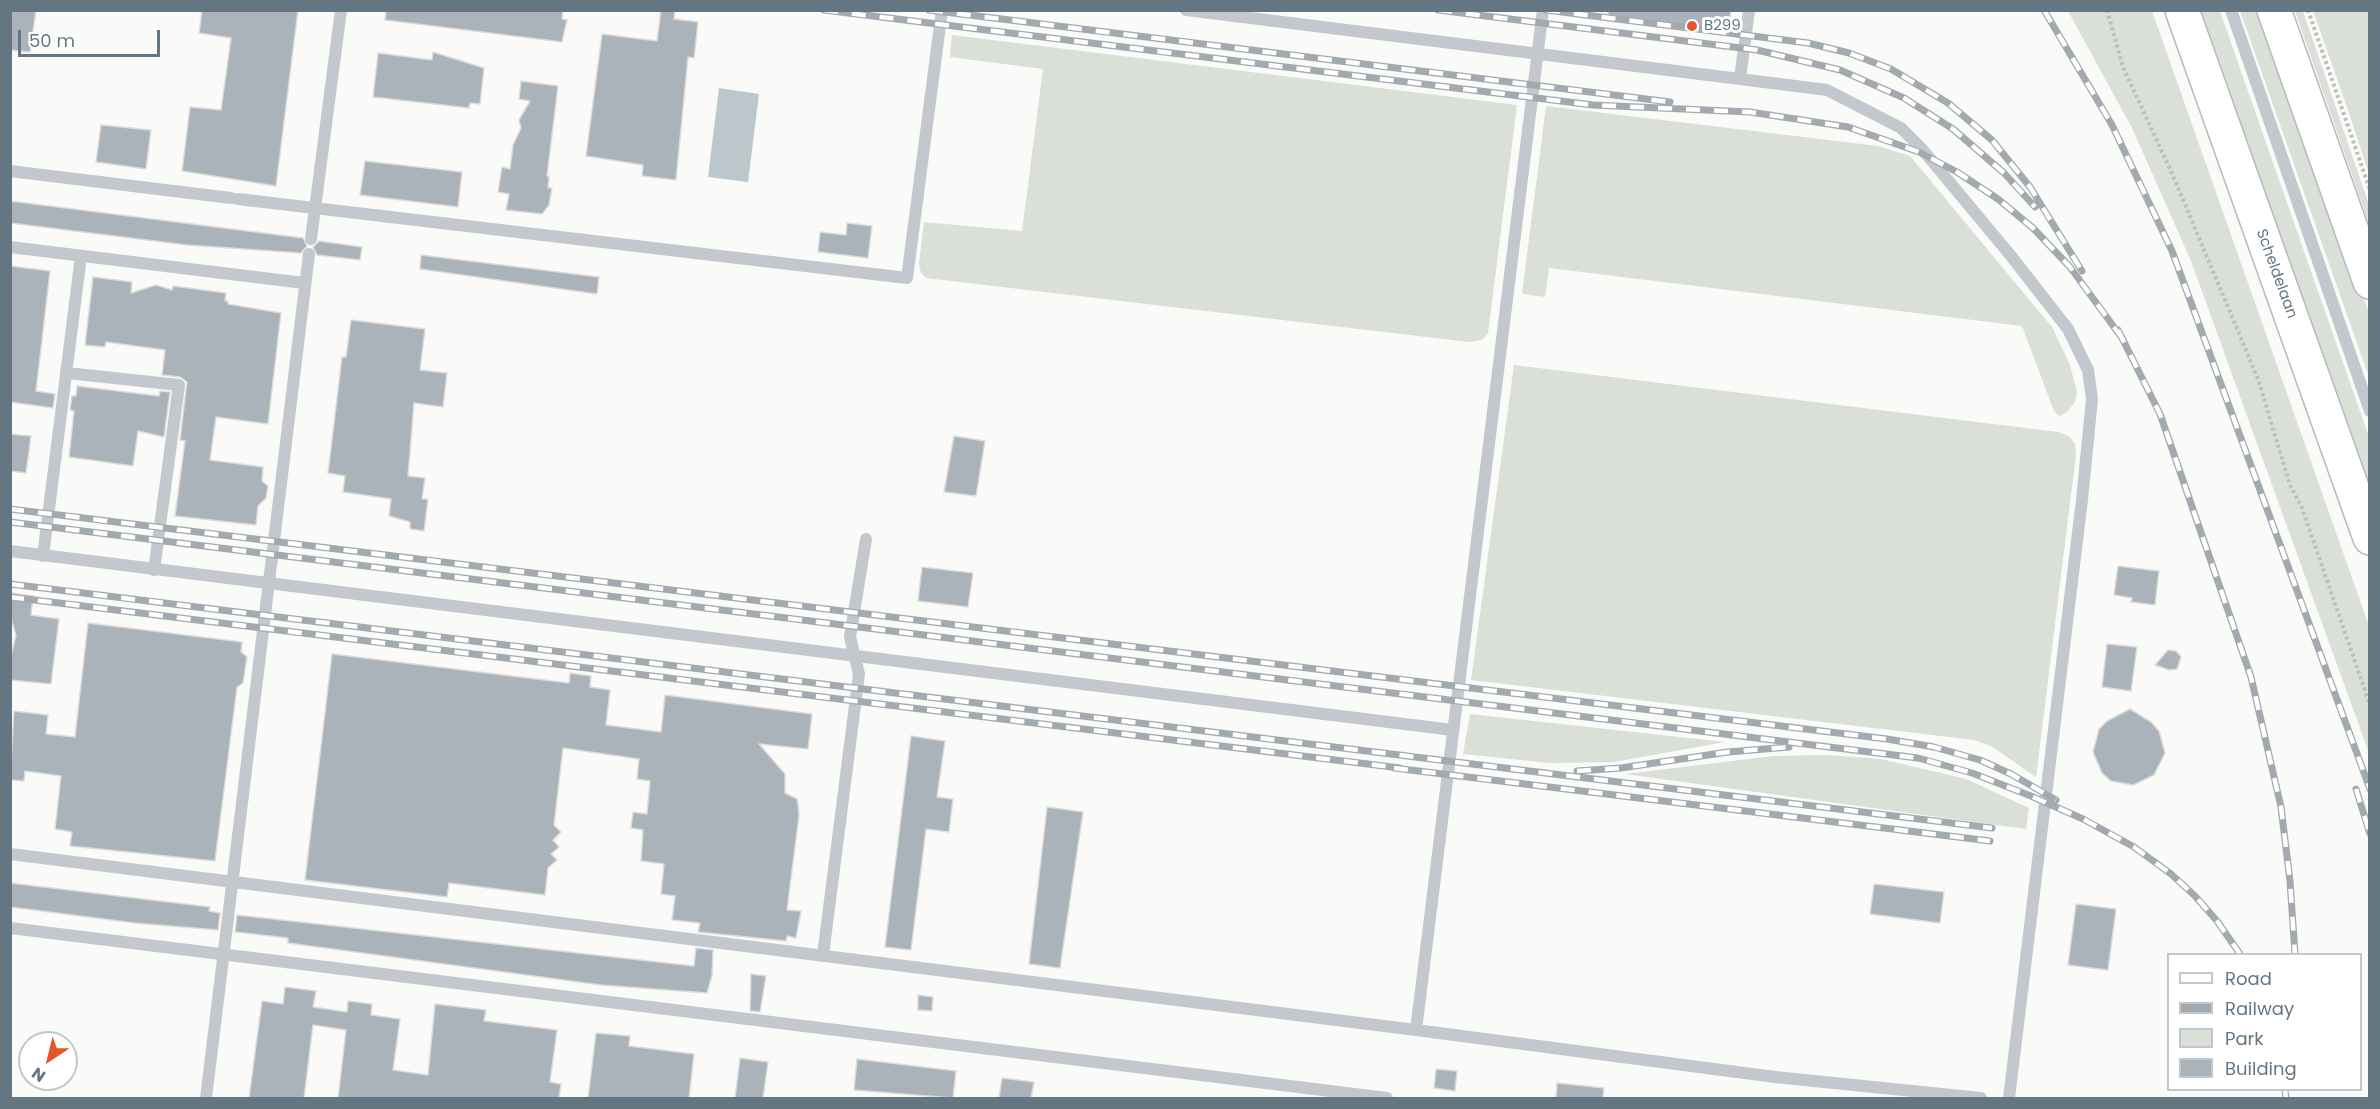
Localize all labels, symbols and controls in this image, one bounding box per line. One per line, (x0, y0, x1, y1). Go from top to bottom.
place label: B299 (1704, 17, 1741, 35)
scale bar (21, 18, 164, 56)
marker: B299 (1685, 19, 1699, 33)
text: 50 m (29, 28, 75, 53)
street label: Scheldelaan (2252, 227, 2300, 321)
legend (2167, 953, 2362, 1091)
text: Road (2225, 966, 2272, 991)
text: Railway (2225, 996, 2294, 1021)
text: Park (2225, 1026, 2264, 1051)
north arrow (18, 1031, 78, 1091)
text: Building (2225, 1056, 2297, 1081)
text: N (27, 1062, 50, 1087)

